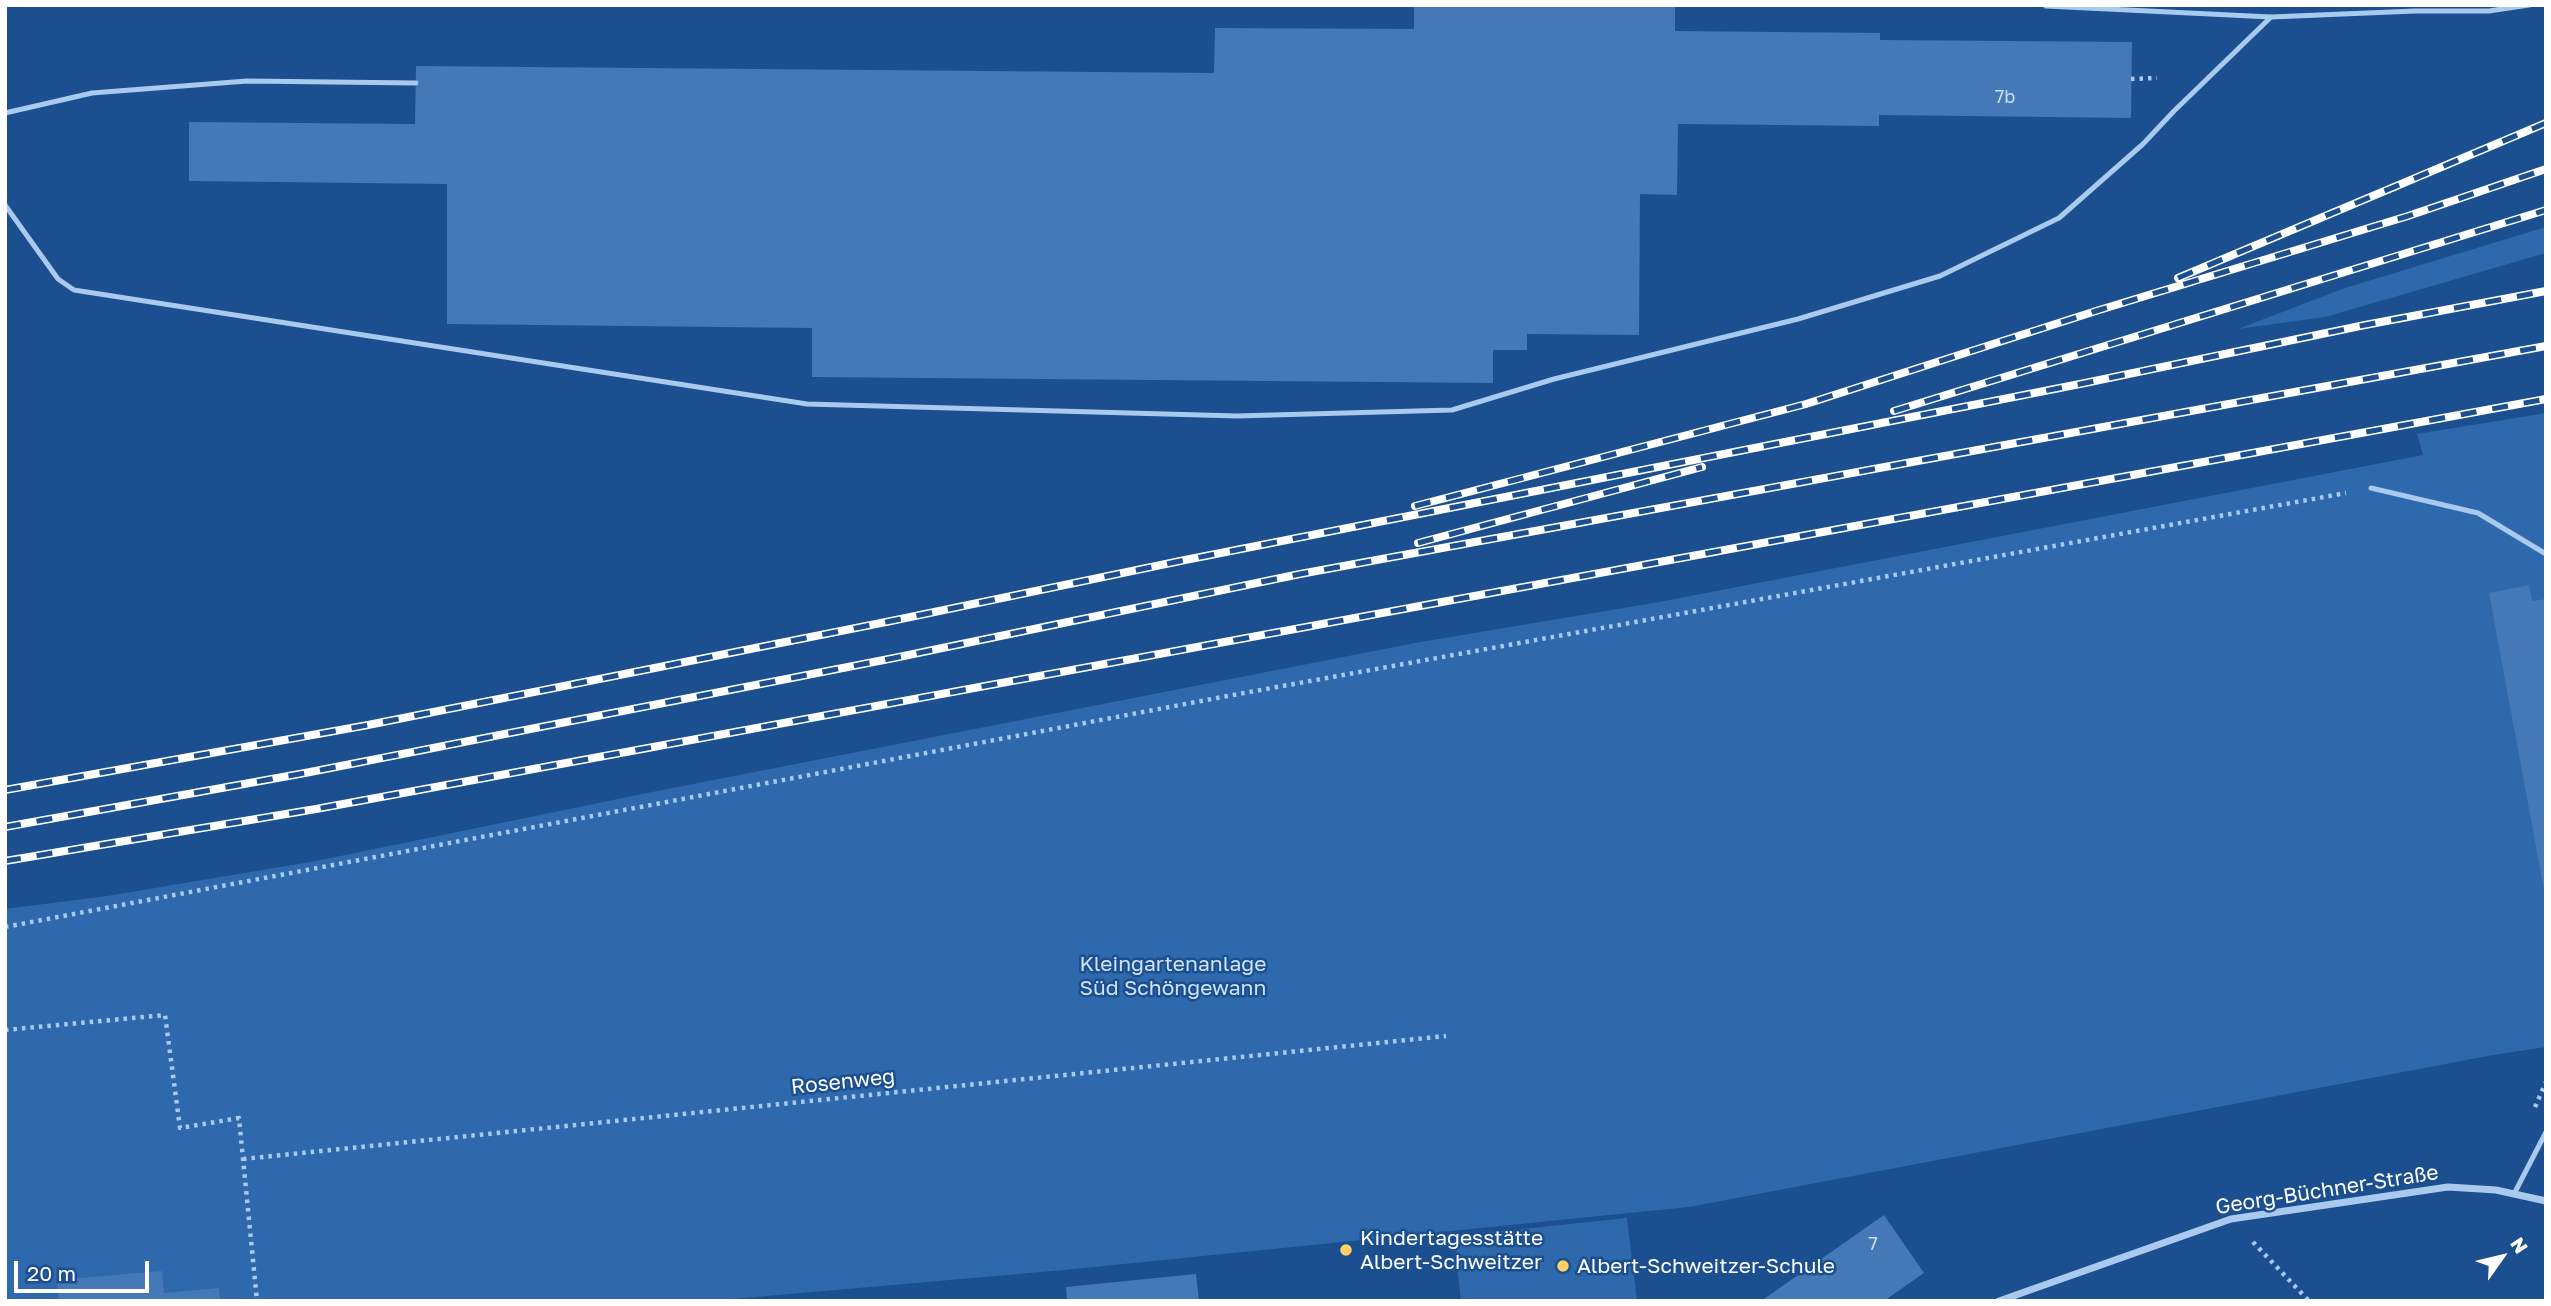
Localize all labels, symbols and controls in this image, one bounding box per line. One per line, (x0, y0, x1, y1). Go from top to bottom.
house number: 7b (1995, 86, 2015, 108)
park label: Kleingartenanlage Süd Schöngewann (1080, 951, 1266, 1001)
street label: Rosenweg (790, 1064, 896, 1100)
street label: Georg-Büchner-Straße (2214, 1160, 2440, 1220)
north arrow (2467, 1222, 2537, 1292)
place label: Kindertagesstätte Albert-Schweitzer (1360, 1225, 1543, 1275)
house number: 7 (1868, 1233, 1878, 1255)
text: N (2506, 1233, 2533, 1257)
marker: Kindertagesstätte Albert-Schweitzer (1338, 1242, 1354, 1258)
scale bar (18, 1246, 152, 1290)
place label: Albert-Schweitzer-Schule (1577, 1253, 1835, 1279)
marker: Albert-Schweitzer-Schule (1555, 1258, 1571, 1274)
text: 20 m (27, 1260, 76, 1286)

